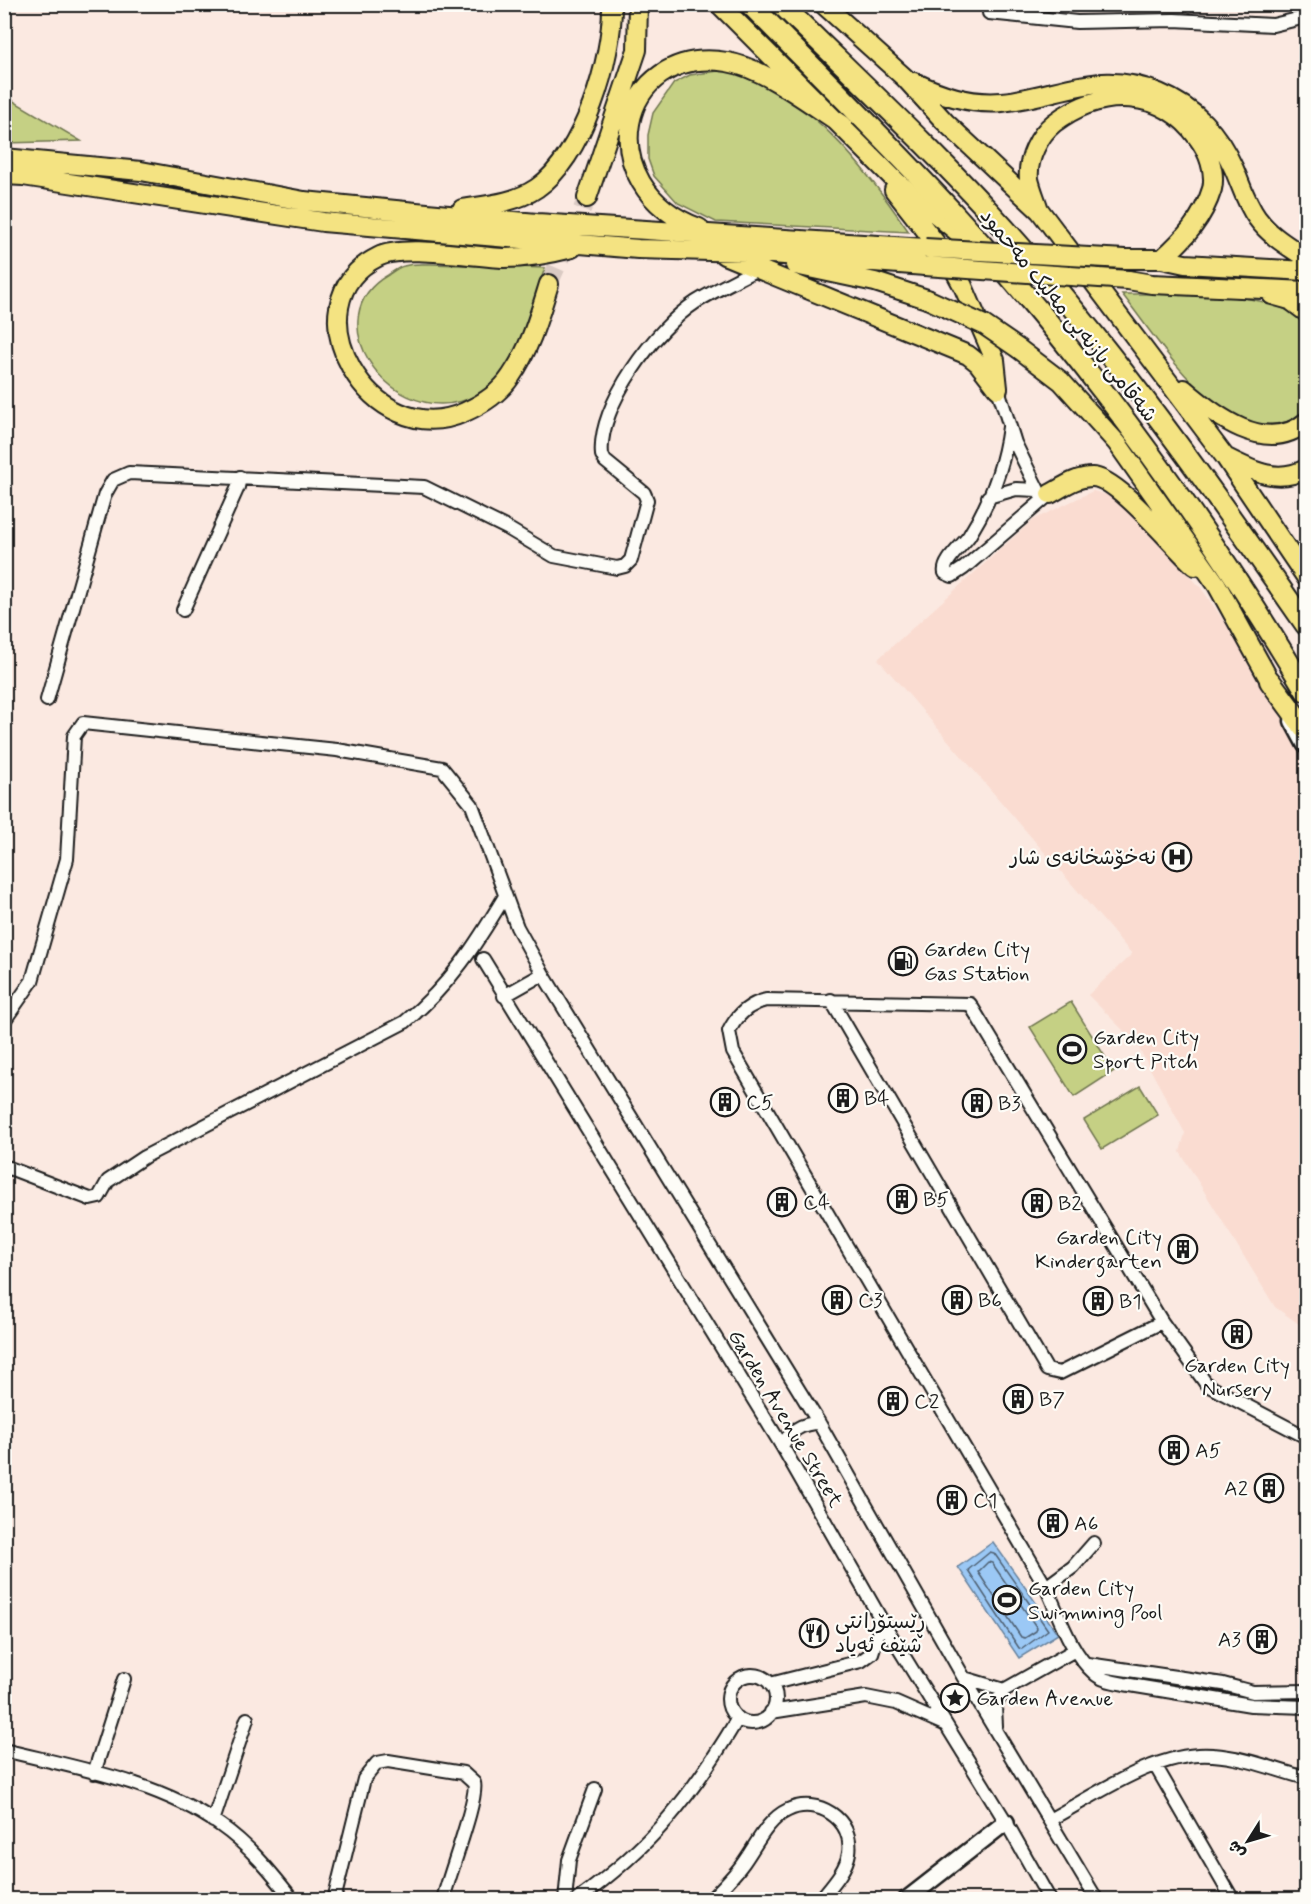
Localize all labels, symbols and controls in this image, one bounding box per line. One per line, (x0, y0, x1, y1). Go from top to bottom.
street label: شەقامی بازنەیی مەلیک مەحمود (973, 203, 1163, 428)
hospital icon: نەخۆشخانەی شار (1161, 841, 1193, 873)
place label: نەخۆشخانەی شار (1008, 844, 1156, 872)
place label: Garden City Gas Station (924, 936, 1030, 988)
fuel station icon: Garden City Gas Station (887, 945, 919, 977)
place label: Garden City Sport Pitch (1093, 1024, 1199, 1076)
sports icon: Garden City Sport Pitch (1056, 1033, 1088, 1065)
building icon: B4 (827, 1082, 859, 1114)
place label: B4 (864, 1085, 890, 1113)
building icon: C5 (709, 1086, 741, 1118)
building icon: B3 (961, 1087, 993, 1119)
place label: C5 (746, 1089, 774, 1117)
place label: B3 (998, 1090, 1021, 1118)
building icon: B5 (886, 1183, 918, 1215)
building icon: C4 (766, 1186, 798, 1218)
place label: B5 (923, 1186, 949, 1214)
building icon: B2 (1021, 1187, 1053, 1219)
place label: C4 (803, 1189, 830, 1217)
place label: B2 (1058, 1190, 1082, 1218)
place label: Garden City Kindergarten (1035, 1224, 1162, 1278)
building icon: Garden City Kindergarten (1167, 1233, 1199, 1265)
building icon: C3 (821, 1284, 853, 1316)
building icon: B6 (941, 1284, 973, 1316)
building icon: B1 (1082, 1285, 1114, 1317)
place label: C3 (858, 1287, 883, 1315)
place label: B6 (978, 1287, 1002, 1315)
place label: B1 (1119, 1288, 1142, 1316)
building icon: Garden City Nursery (1221, 1318, 1253, 1350)
street label: Garden Avenue Street (721, 1324, 850, 1513)
place label: Garden City Nursery (1184, 1352, 1290, 1404)
building icon: B7 (1002, 1383, 1034, 1415)
building icon: C2 (877, 1385, 909, 1417)
place label: B7 (1039, 1386, 1065, 1414)
place label: C2 (914, 1388, 939, 1416)
building icon: A5 (1158, 1434, 1190, 1466)
place label: A5 (1195, 1437, 1221, 1465)
building icon: A2 (1253, 1472, 1285, 1504)
place label: A2 (1224, 1475, 1248, 1503)
building icon: C1 (936, 1484, 968, 1516)
place label: C1 (973, 1487, 997, 1515)
building icon: A6 (1037, 1507, 1069, 1539)
place label: A6 (1074, 1510, 1099, 1538)
place label: Garden City Swimming Pool (1028, 1575, 1162, 1628)
sports icon: Garden City Swimming Pool (991, 1584, 1023, 1616)
place label: ڕێستۆرانتی شێف ئەیاد (835, 1608, 926, 1660)
restaurant icon: ڕێستۆرانتی شێف ئەیاد (798, 1617, 830, 1649)
building icon: A3 (1246, 1623, 1278, 1655)
place label: A3 (1218, 1626, 1241, 1654)
place icon: Garden Avenue (939, 1682, 971, 1714)
place label: Garden Avenue (976, 1685, 1113, 1713)
north arrow (1218, 1811, 1278, 1871)
text: ش (1224, 1836, 1251, 1862)

